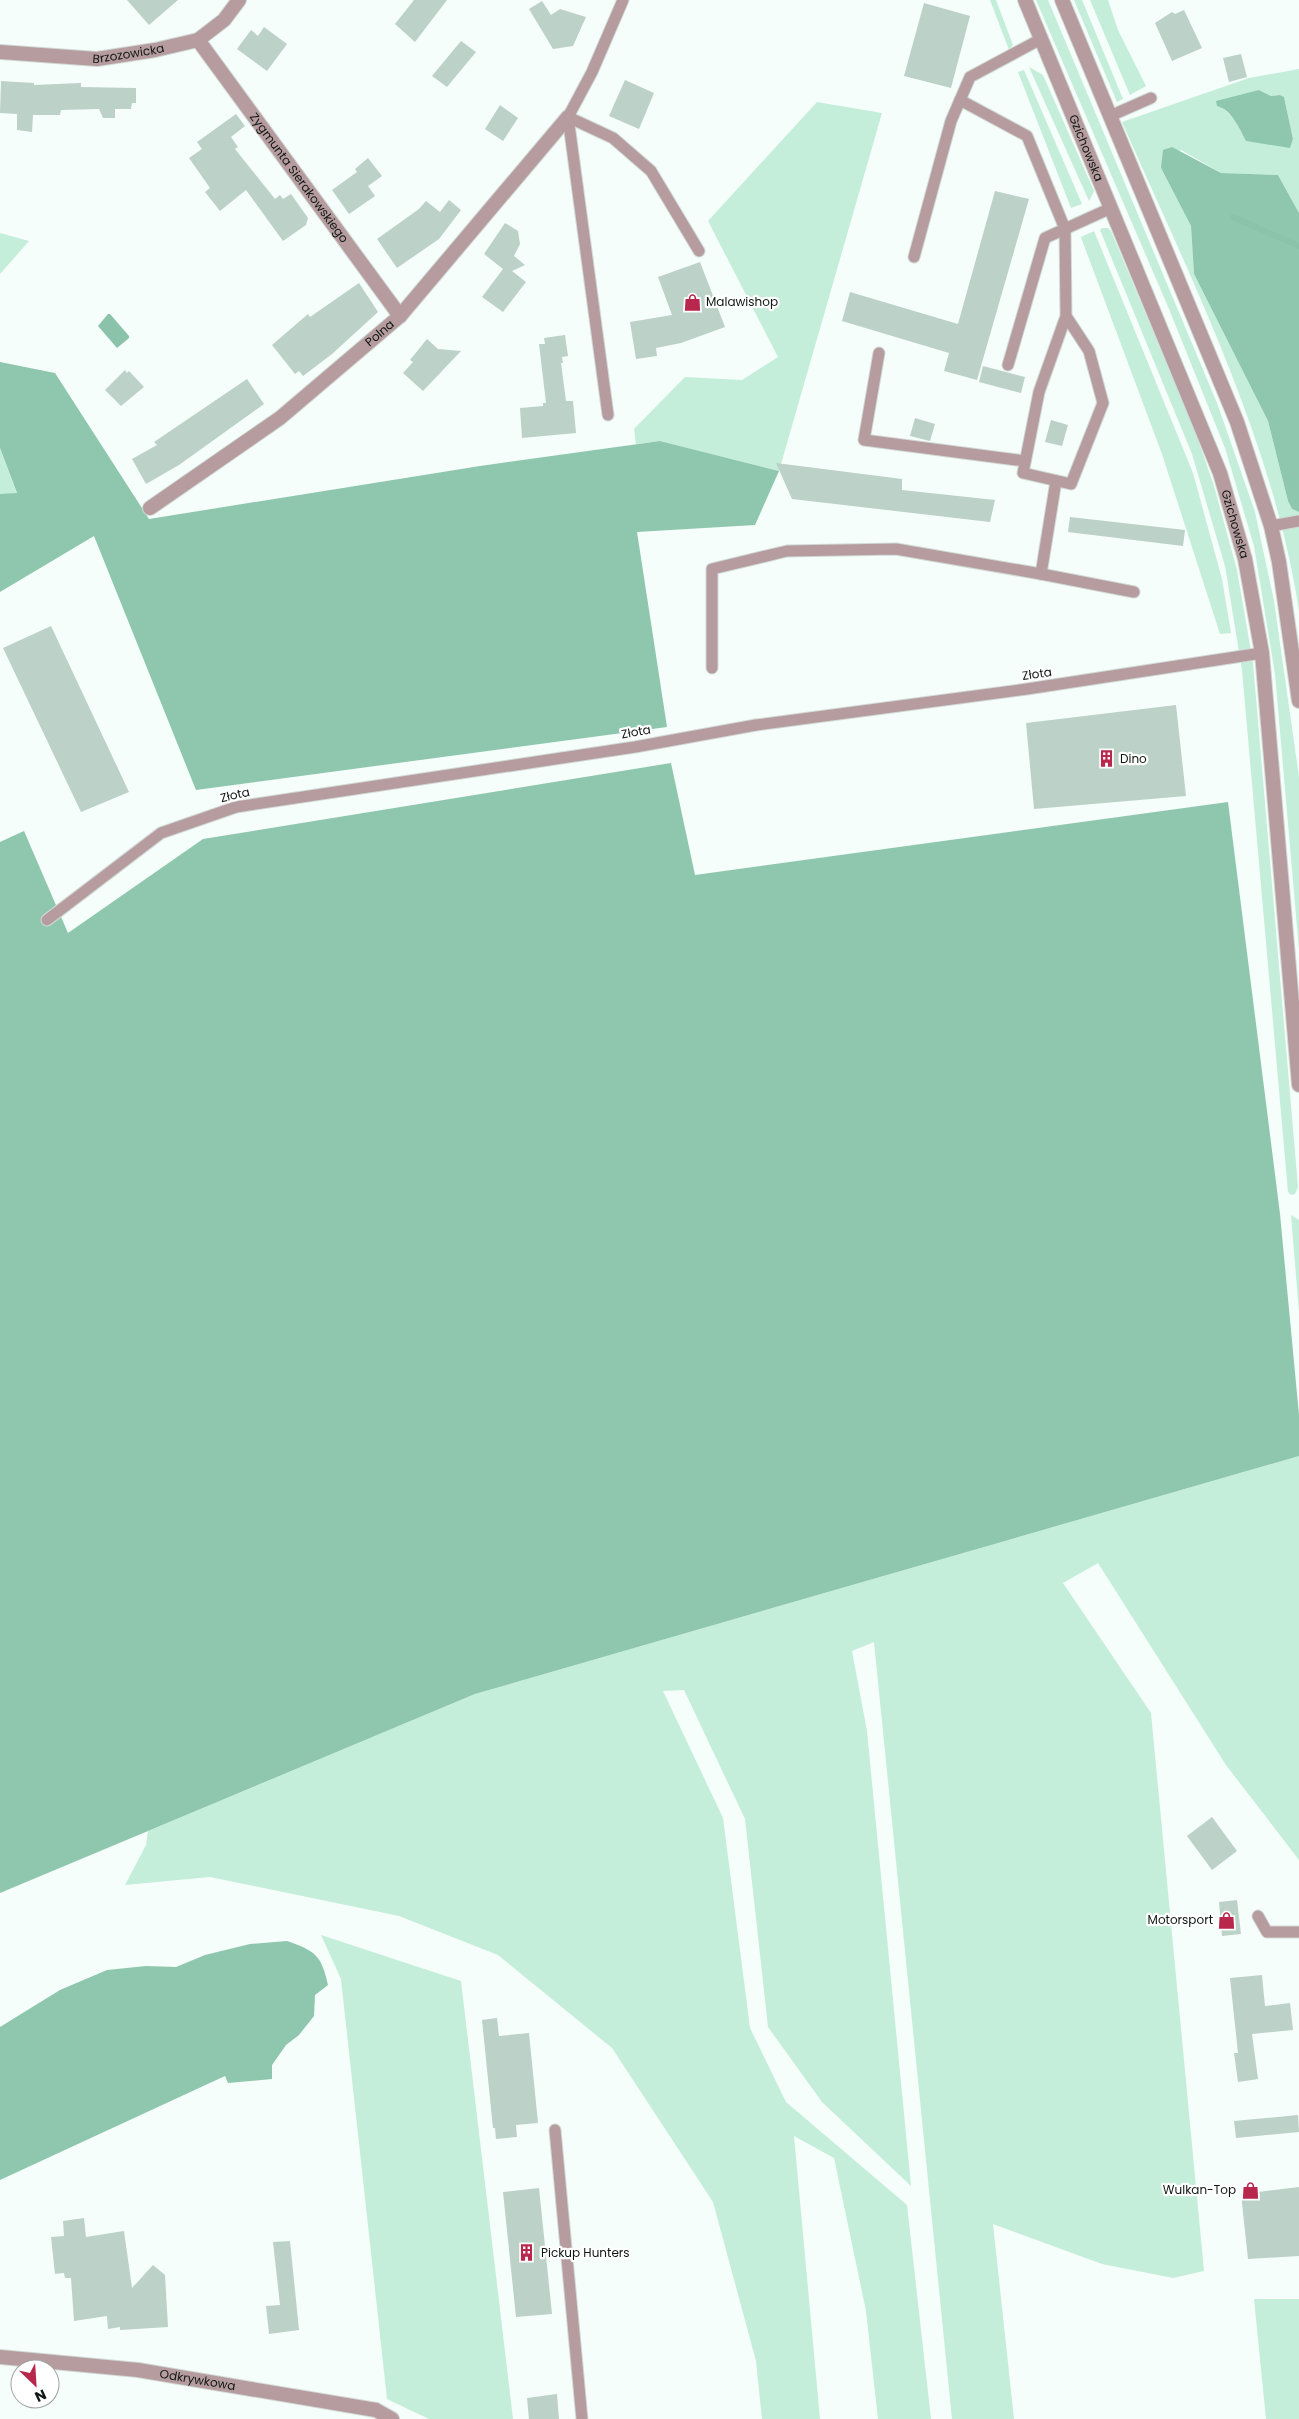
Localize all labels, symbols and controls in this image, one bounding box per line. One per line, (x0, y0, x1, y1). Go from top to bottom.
street label: Brzozowicka (92, 39, 166, 67)
street label: Zygmunta Sierakowskiego (246, 109, 353, 246)
street label: Gzichowska (1065, 112, 1108, 184)
shop icon: Malawishop (682, 292, 702, 312)
place label: Malawishop (706, 293, 778, 310)
street label: Polna (361, 316, 398, 350)
street label: Gzichowska (1217, 488, 1253, 561)
street label: Złota (1021, 663, 1053, 684)
street label: Złota (620, 721, 652, 742)
building icon: Dino (1096, 749, 1116, 769)
place label: Dino (1120, 750, 1147, 767)
street label: Złota (219, 783, 251, 806)
shop icon: Motorsport (1217, 1910, 1237, 1930)
place label: Motorsport (1148, 1911, 1213, 1928)
shop icon: Wulkan-Top (1240, 2180, 1260, 2200)
place label: Wulkan-Top (1163, 2181, 1236, 2198)
building icon: Pickup Hunters (517, 2243, 537, 2263)
place label: Pickup Hunters (541, 2244, 630, 2261)
north arrow (10, 2359, 60, 2409)
street label: Odkrywkowa (158, 2365, 237, 2394)
text: N (31, 2384, 49, 2407)

